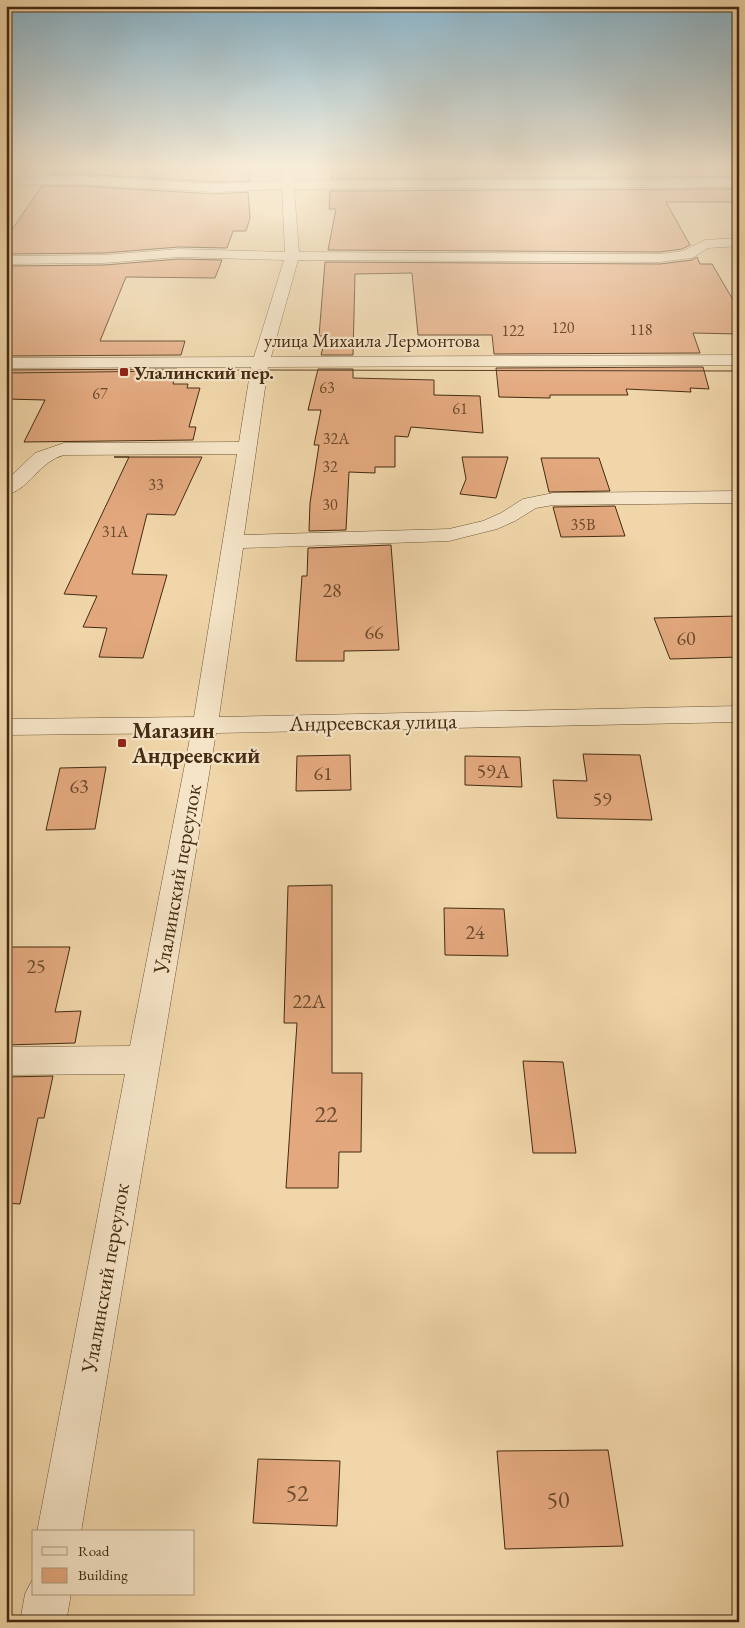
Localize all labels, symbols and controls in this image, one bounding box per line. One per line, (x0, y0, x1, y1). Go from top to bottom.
house number: 120 (551, 317, 575, 338)
house number: 118 (629, 319, 653, 340)
house number: 122 (501, 320, 525, 341)
street label: улица Михаила Лермонтова (264, 328, 480, 353)
place label: Улалинский пер. (133, 360, 274, 385)
marker: Улалинский пер. (118, 366, 130, 378)
house number: 63 (319, 377, 335, 398)
house number: 67 (92, 383, 108, 404)
house number: 61 (452, 398, 468, 419)
house number: 32А (323, 428, 350, 449)
house number: 32 (322, 456, 338, 477)
house number: 33 (148, 474, 164, 495)
house number: 30 (322, 494, 338, 515)
house number: 35В (571, 514, 595, 535)
house number: 31А (102, 521, 129, 542)
house number: 28 (322, 577, 342, 603)
house number: 66 (364, 619, 384, 645)
house number: 60 (676, 625, 696, 651)
street label: Андреевская улица (288, 706, 457, 738)
place label: Магазин Андреевский (131, 716, 260, 770)
marker: Магазин Андреевский (116, 737, 128, 749)
house number: 59А (476, 758, 510, 784)
house number: 61 (313, 760, 333, 786)
house number: 63 (69, 773, 89, 799)
street label: Улалинский переулок (146, 781, 208, 977)
house number: 59 (592, 786, 612, 812)
house number: 24 (465, 919, 485, 945)
house number: 25 (26, 953, 46, 979)
house number: 22А (292, 988, 326, 1014)
house number: 22 (314, 1098, 338, 1129)
street label: Улалинский переулок (74, 1180, 136, 1376)
house number: 52 (285, 1477, 309, 1508)
house number: 50 (546, 1484, 570, 1515)
legend (32, 1530, 195, 1596)
text: Road (78, 1541, 110, 1560)
text: Building (78, 1565, 128, 1584)

